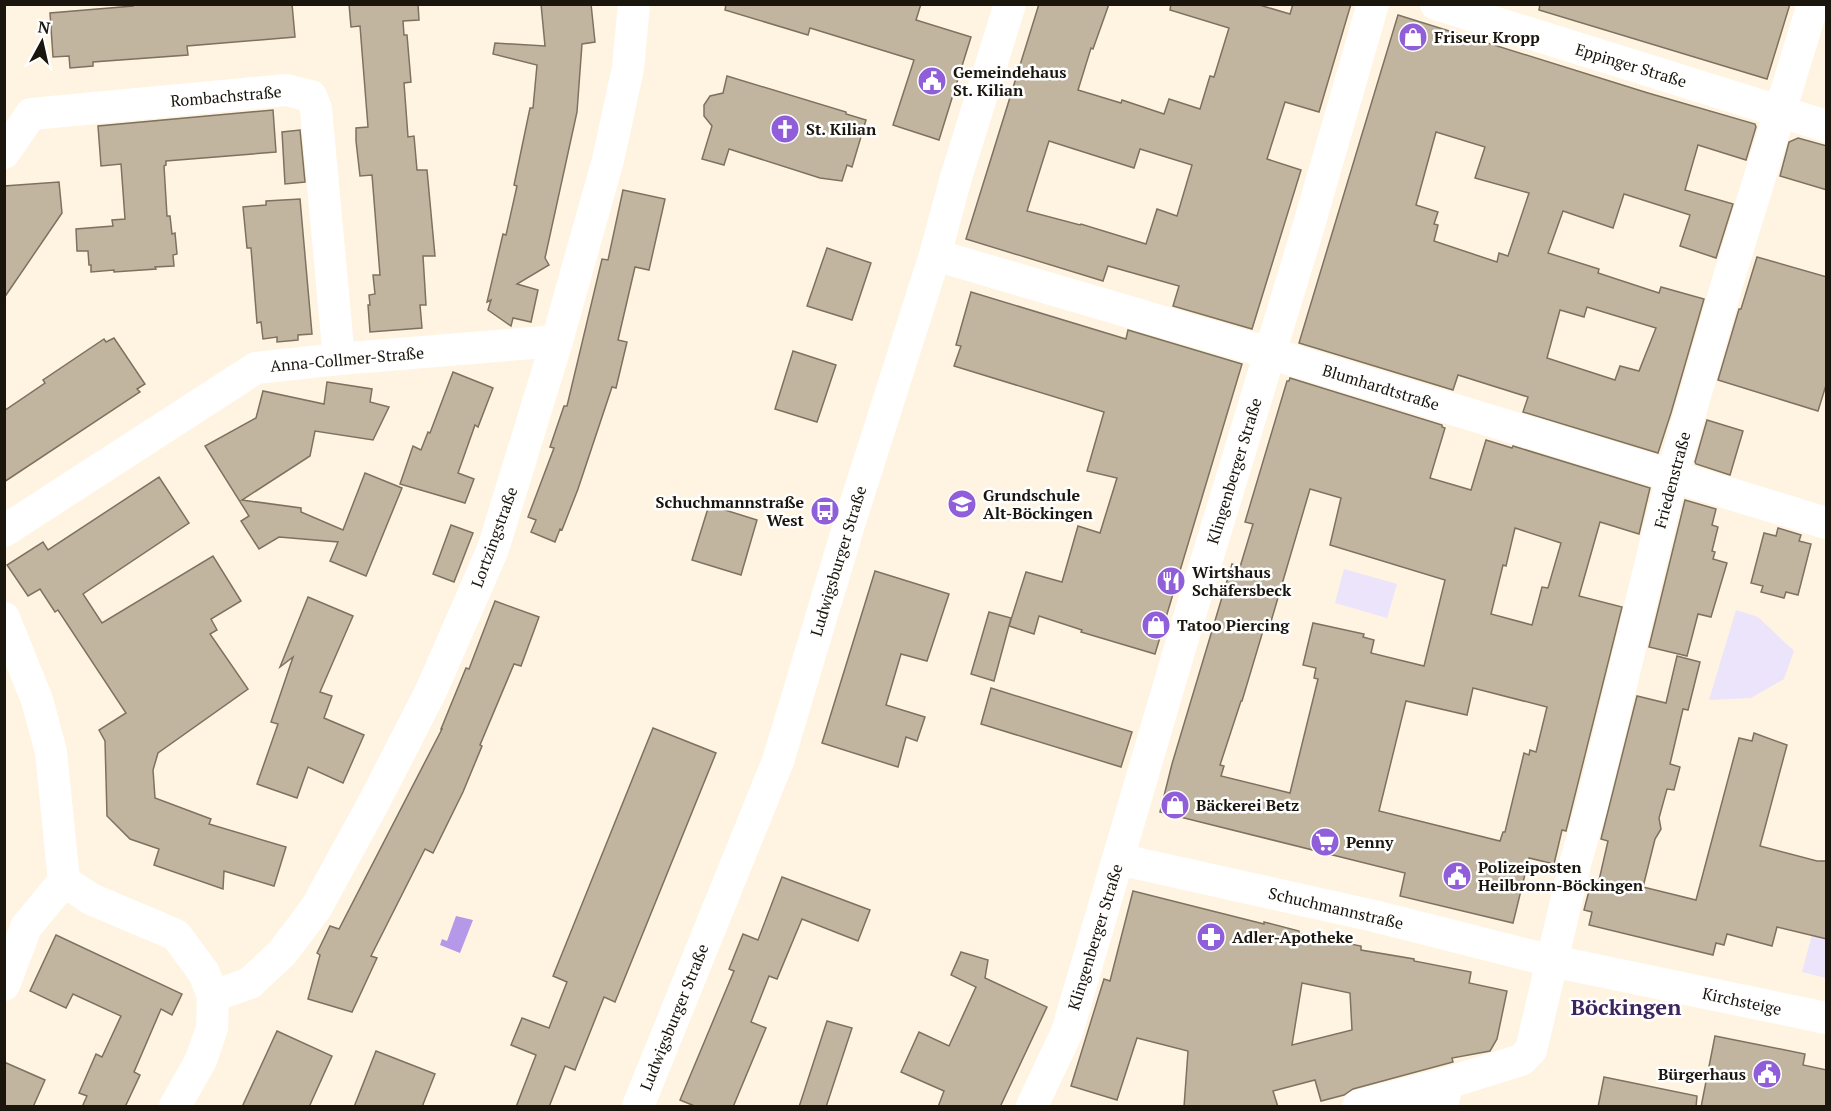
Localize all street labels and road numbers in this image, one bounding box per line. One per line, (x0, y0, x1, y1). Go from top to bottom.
street label: Eppinger Straße (1573, 38, 1689, 92)
street label: Rombachstraße (169, 80, 283, 112)
street label: Anna-Collmer-Straße (269, 341, 425, 377)
street label: Blumhardtstraße (1320, 359, 1442, 415)
street label: Klingenberger Straße (1201, 395, 1267, 547)
street label: Friedenstraße (1648, 429, 1696, 531)
street label: Ludwigsburger Straße (805, 483, 871, 639)
street label: Lortzingstraße (466, 484, 522, 590)
street label: Klingenberger Straße (1062, 861, 1128, 1013)
street label: Schuchmannstraße (1266, 882, 1406, 934)
street label: Ludwigsburger Straße (635, 940, 713, 1094)
street label: Kirchsteige (1700, 982, 1784, 1020)

